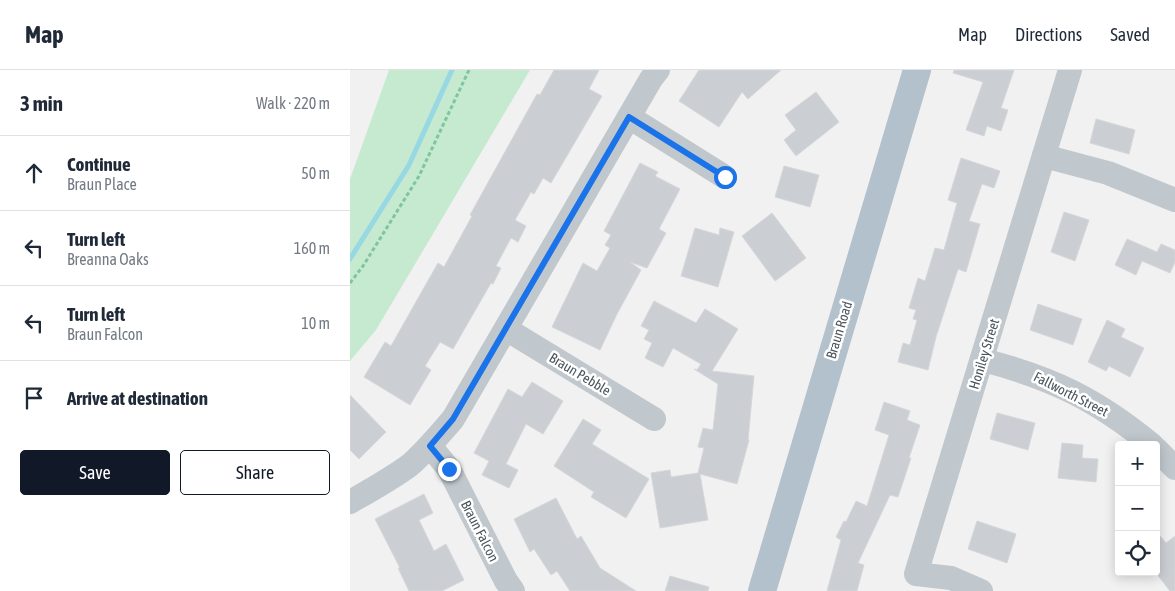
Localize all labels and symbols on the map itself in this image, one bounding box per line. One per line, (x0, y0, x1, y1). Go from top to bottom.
route start (714, 166, 737, 189)
street label: Braun Road (823, 299, 855, 361)
street label: Honiley Street (966, 317, 1002, 391)
street label: Braun Pebble (546, 349, 614, 399)
street label: Fallworth Street (1031, 368, 1111, 420)
route end (438, 458, 461, 481)
street label: Braun Falcon (458, 498, 502, 564)

